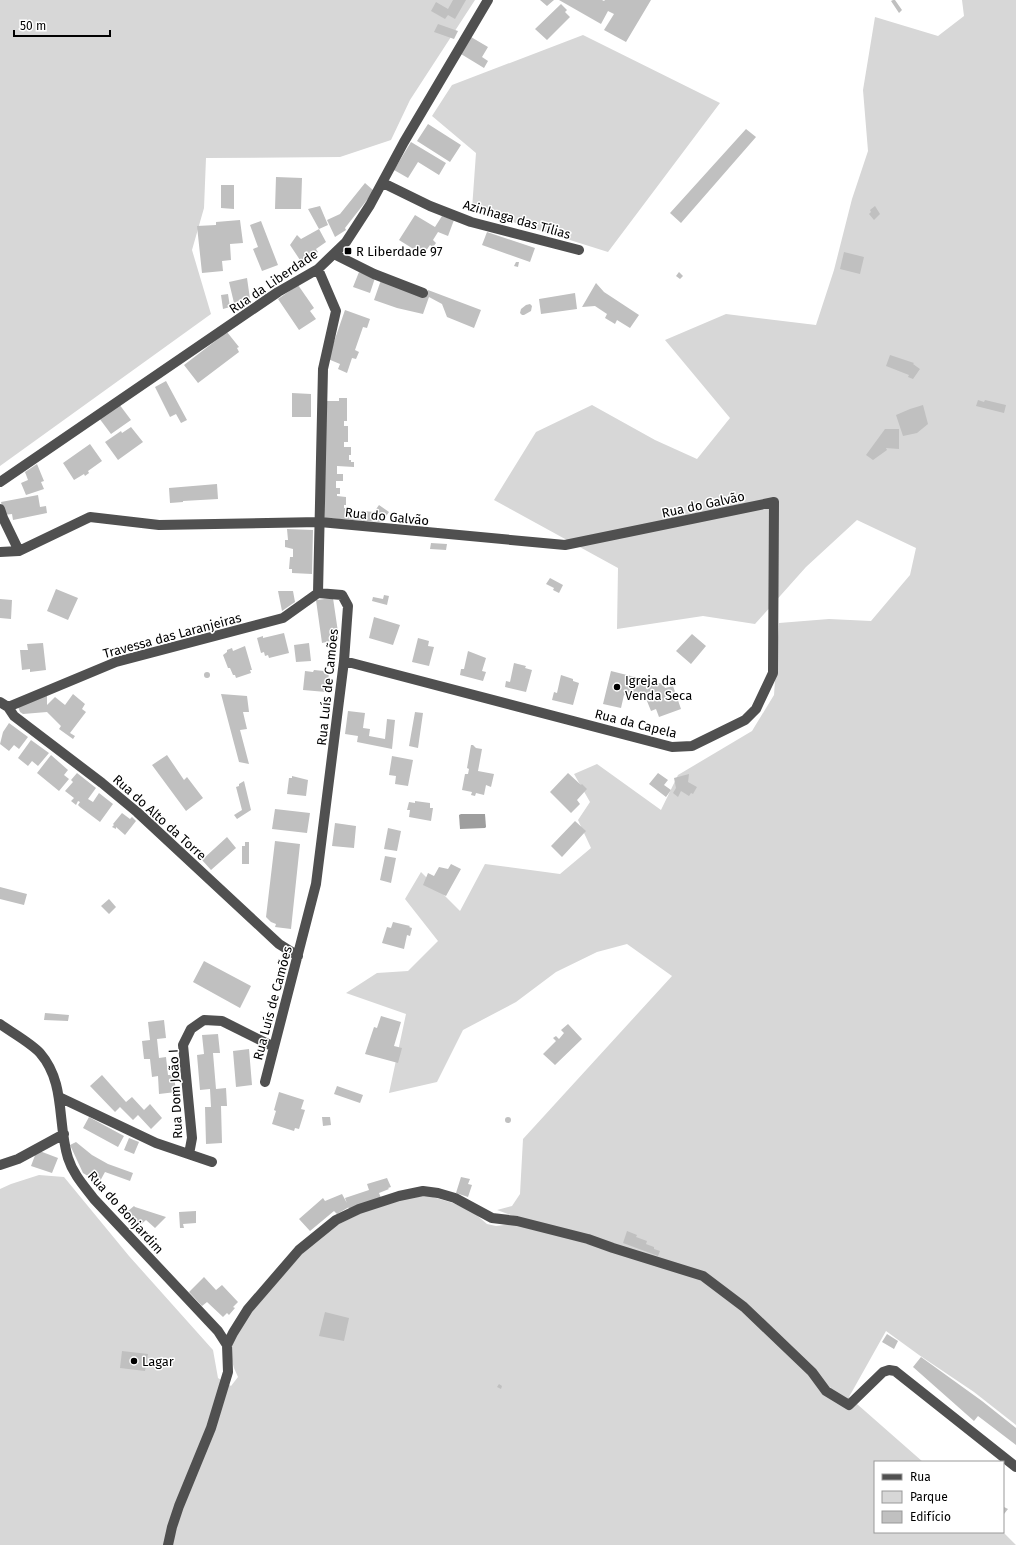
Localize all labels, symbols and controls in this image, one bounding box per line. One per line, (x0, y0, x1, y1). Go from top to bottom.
scale bar (14, 12, 110, 38)
text: 50 m (20, 19, 46, 33)
street label: Azinhaga das Tílias (461, 197, 572, 242)
place label: R Liberdade 97 (356, 244, 443, 259)
street label: Rua da Liberdade (226, 246, 320, 317)
marker: R Liberdade 97 (343, 246, 353, 256)
street label: Rua do Galvão (660, 488, 746, 521)
street label: Rua do Galvão (344, 505, 430, 528)
street label: Travessa das Laranjeiras (101, 610, 243, 661)
street label: Rua Luís de Camões (314, 628, 341, 746)
place label: Igreja da Venda Seca (625, 673, 692, 703)
marker: Igreja da Venda Seca (612, 682, 622, 692)
street label: Rua da Capela (593, 706, 678, 741)
street label: Rua do Alto da Torre (110, 772, 209, 863)
street label: Rua Luís de Camões (250, 944, 295, 1062)
street label: Rua Dom João I (166, 1049, 185, 1139)
street label: Rua do Bonjardim (85, 1168, 167, 1257)
place label: Lagar (142, 1354, 174, 1369)
marker: Lagar (129, 1356, 139, 1366)
legend (874, 1461, 1004, 1533)
text: Rua (910, 1470, 931, 1484)
text: Parque (910, 1490, 948, 1504)
text: Edifício (910, 1510, 951, 1524)

